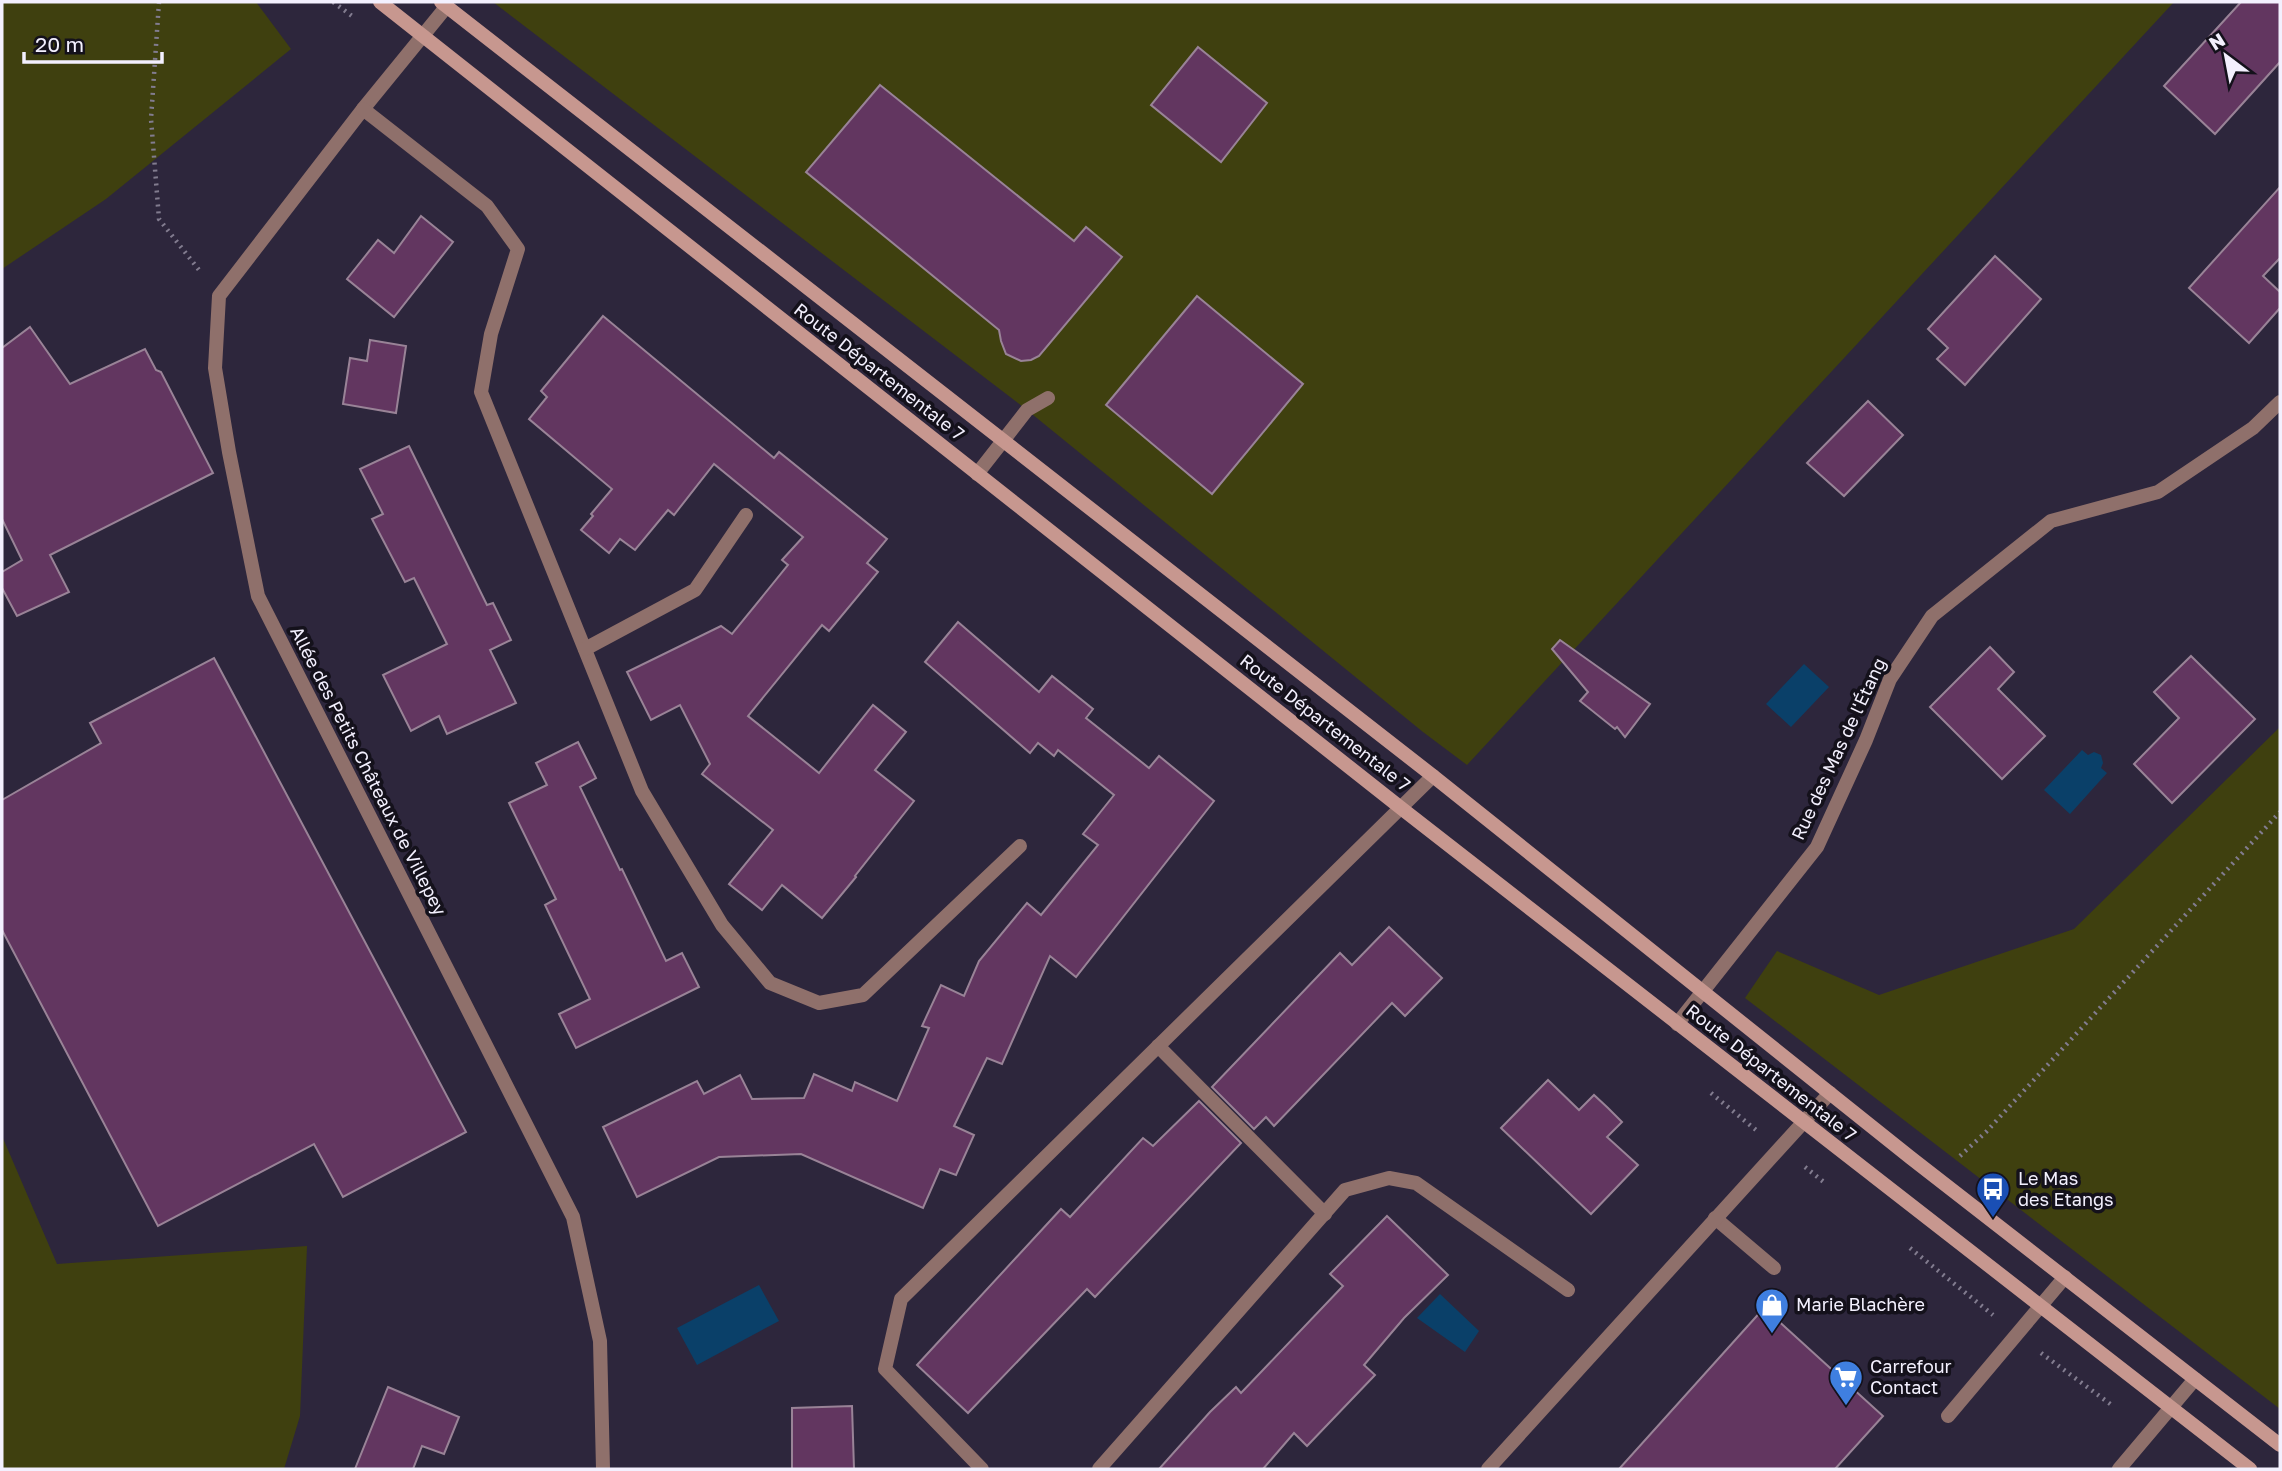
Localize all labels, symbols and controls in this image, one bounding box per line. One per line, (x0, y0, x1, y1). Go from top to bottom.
scale bar (24, 21, 163, 65)
north arrow (2191, 21, 2261, 91)
text: N (2205, 28, 2229, 55)
text: 20 m (35, 31, 84, 57)
street label: Route Départementale 7 (790, 298, 969, 444)
street label: Allée des Petits Châteaux de Villepey (286, 622, 452, 919)
street label: Route Départementale 7 (1236, 649, 1415, 795)
street label: Rue des Mas de l'Étang (1786, 654, 1890, 843)
street label: Route Départementale 7 (1682, 999, 1861, 1145)
place label: Le Mas des Etangs (2018, 1167, 2114, 1210)
bus stop icon: Le Mas des Etangs (1974, 1170, 2012, 1219)
shop icon: Marie Blachère (1753, 1286, 1791, 1335)
place label: Marie Blachère (1796, 1293, 1925, 1315)
place label: Carrefour Contact (1870, 1355, 1952, 1398)
supermarket icon: Carrefour Contact (1827, 1358, 1865, 1407)

